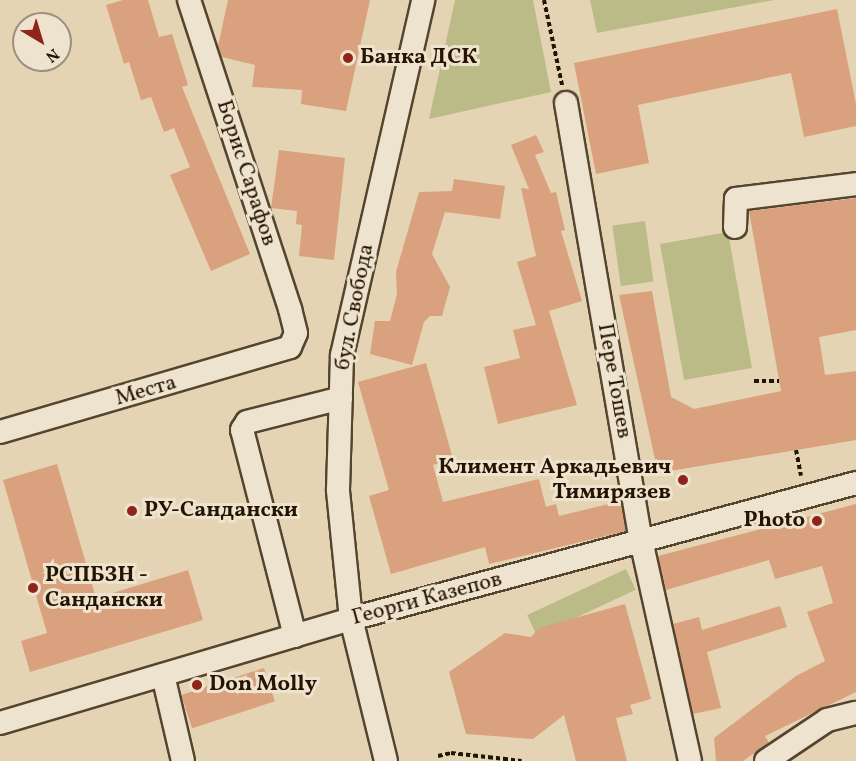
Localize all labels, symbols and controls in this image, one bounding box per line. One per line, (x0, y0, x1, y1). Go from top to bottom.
north arrow (12, 12, 72, 72)
text: N (40, 42, 63, 67)
place label: Банка ДСК (360, 45, 477, 71)
marker: Банка ДСК (341, 51, 355, 65)
street label: Борис Сарафов (210, 97, 282, 249)
street label: бул. Свобода (330, 242, 380, 372)
street label: Пере Тошев (591, 321, 637, 441)
street label: Места (112, 370, 180, 412)
place label: Климент Аркадьевич Тимирязев (438, 454, 671, 506)
marker: Климент Аркадьевич Тимирязев (676, 473, 690, 487)
place label: РУ-Сандански (144, 498, 298, 524)
marker: РУ-Сандански (125, 504, 139, 518)
place label: Photo (744, 508, 805, 534)
marker: Photo (810, 514, 824, 528)
place label: РСПБЗН - Сандански (45, 562, 163, 614)
street label: Георги Казепов (349, 566, 505, 632)
marker: РСПБЗН - Сандански (26, 581, 40, 595)
place label: Don Molly (209, 672, 317, 698)
marker: Don Molly (190, 678, 204, 692)

